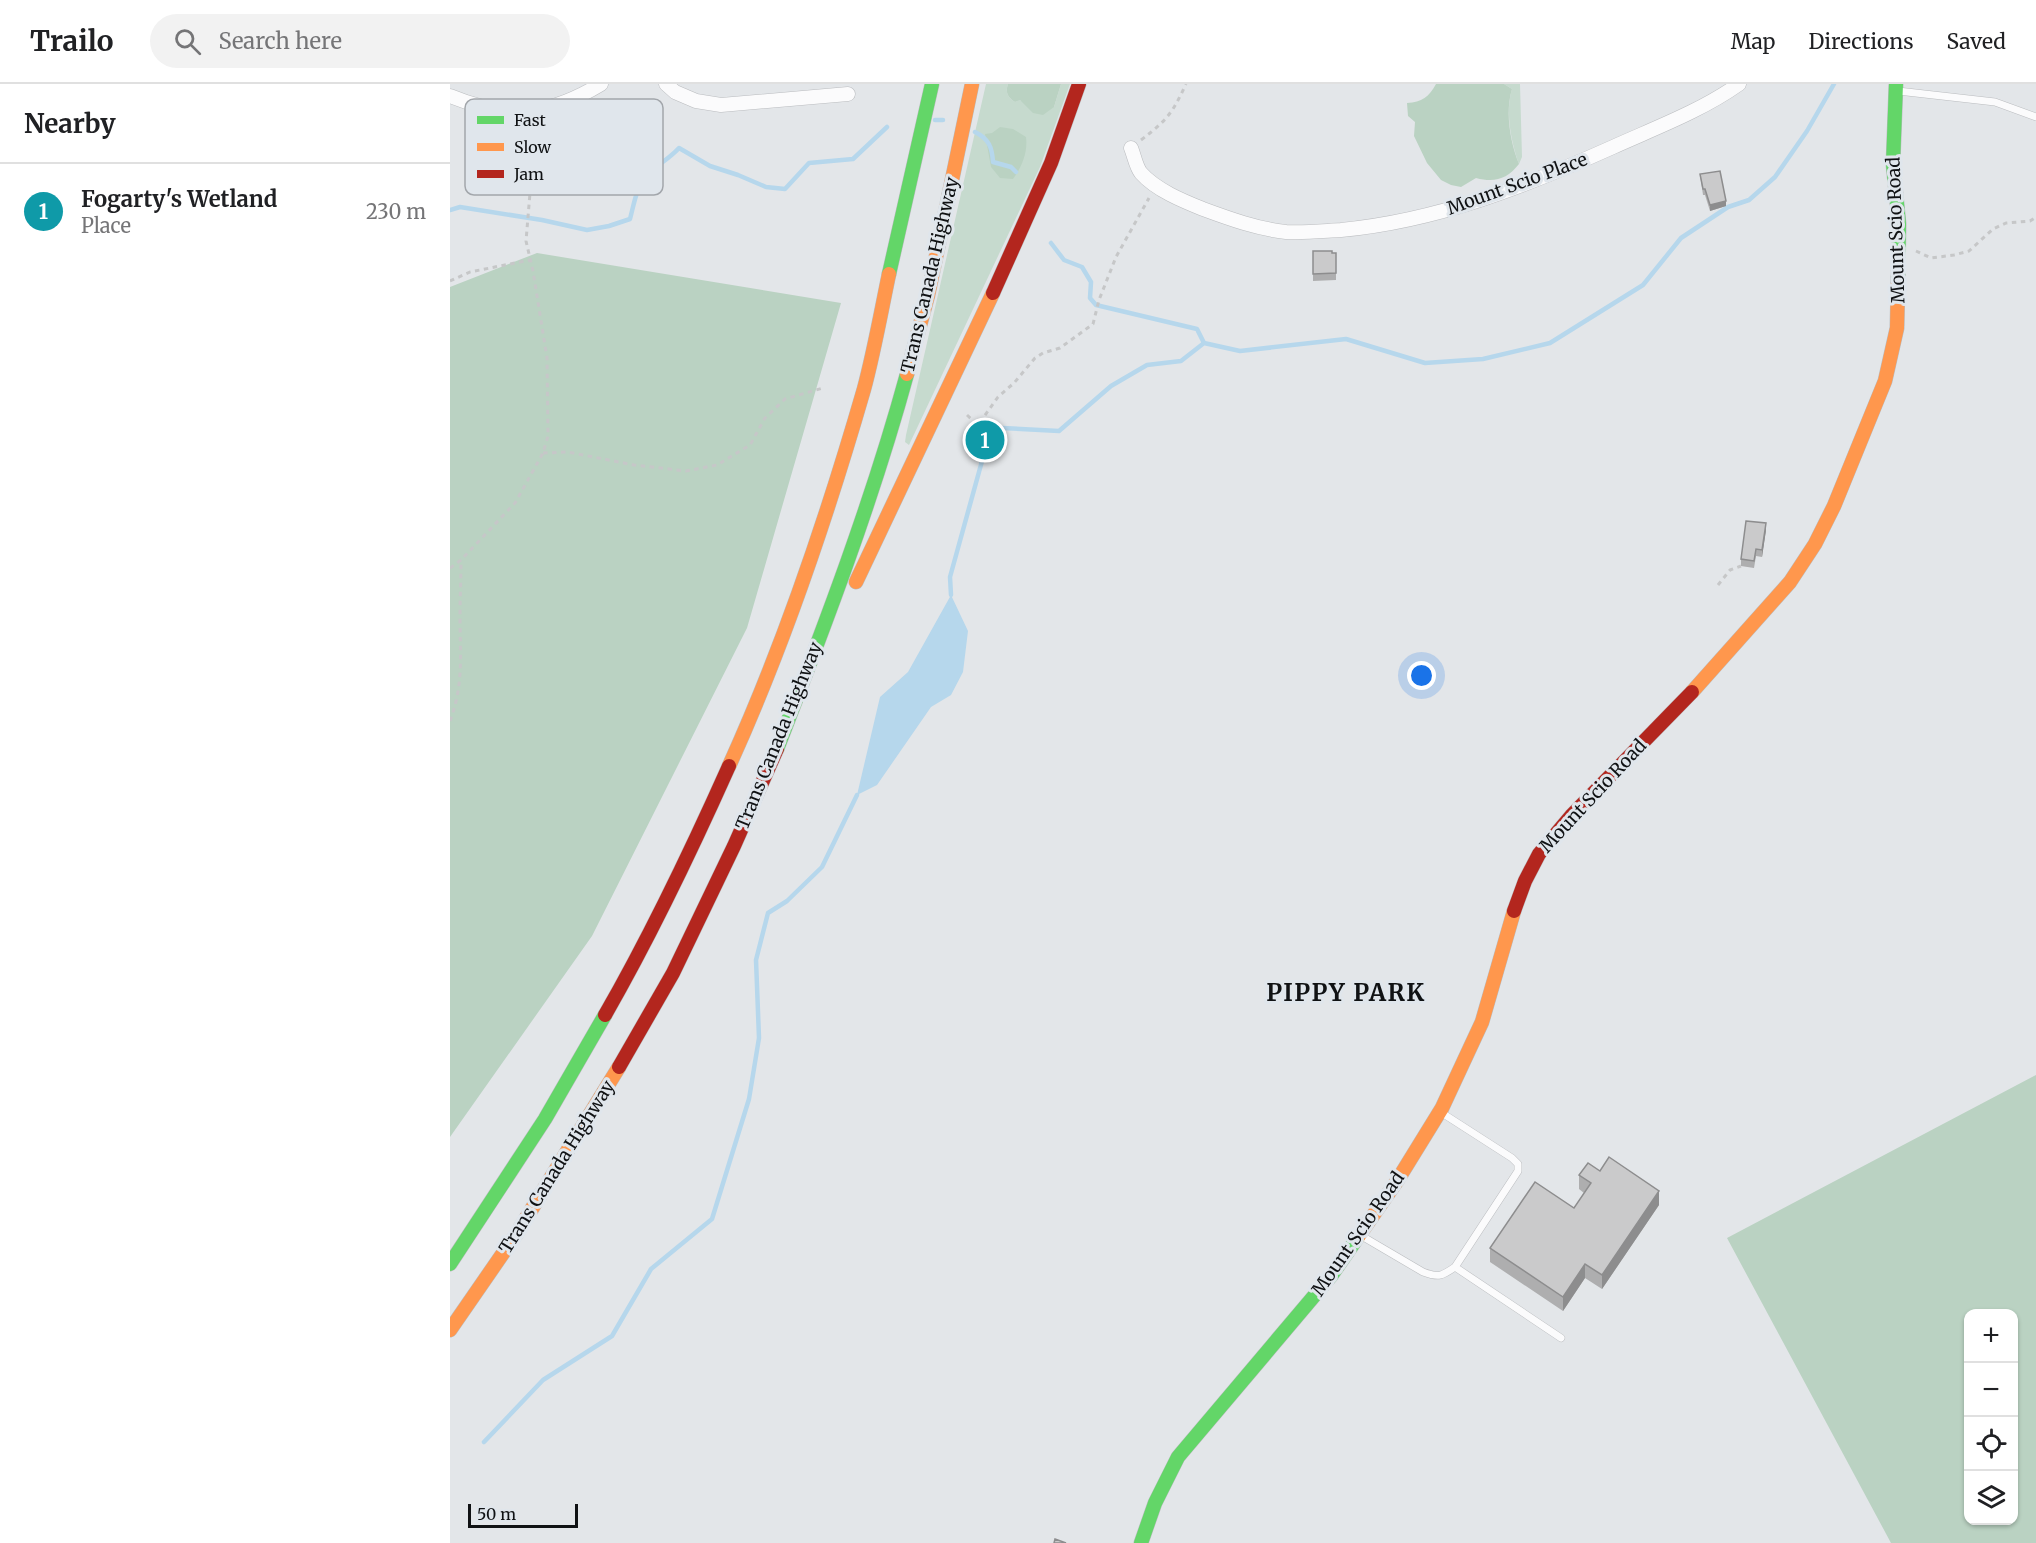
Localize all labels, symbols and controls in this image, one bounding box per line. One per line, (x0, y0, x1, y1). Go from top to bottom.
search box (150, 14, 570, 68)
text: Trailo (30, 23, 114, 59)
icon: search (171, 25, 204, 58)
text: Search here (219, 27, 342, 55)
text: Map (1731, 28, 1775, 55)
text: Directions (1808, 28, 1913, 55)
text: Saved (1946, 28, 2006, 55)
legend (465, 99, 663, 195)
text: Nearby (24, 107, 116, 140)
text: Fast (514, 110, 547, 130)
text: Slow (514, 137, 552, 157)
street label: Mount Scio Place (1443, 147, 1590, 220)
street label: Mount Scio Road (1881, 156, 1910, 304)
text: Jam (513, 164, 544, 184)
street label: Trans Canada Highway (896, 174, 963, 375)
text: Fogarty's Wetland (81, 185, 277, 213)
text: 1 (39, 199, 48, 224)
text: 230 m (366, 199, 426, 224)
text: Place (81, 213, 131, 238)
pin: 1 (966, 418, 1004, 462)
street label: Trans Canada Highway (730, 638, 827, 833)
your location (1407, 661, 1436, 690)
street label: Mount Scio Road (1534, 734, 1651, 857)
district label: PIPPY PARK (1266, 977, 1426, 1008)
street label: Trans Canada Highway (494, 1075, 620, 1258)
street label: Mount Scio Road (1306, 1167, 1409, 1300)
map controls (1964, 1309, 2018, 1525)
button: + (1964, 1309, 2018, 1363)
button: − (1964, 1363, 2018, 1417)
button: locate (1964, 1417, 2018, 1471)
button: layers (1964, 1471, 2018, 1525)
scale bar (468, 1501, 578, 1528)
text: 50 m (477, 1504, 516, 1524)

